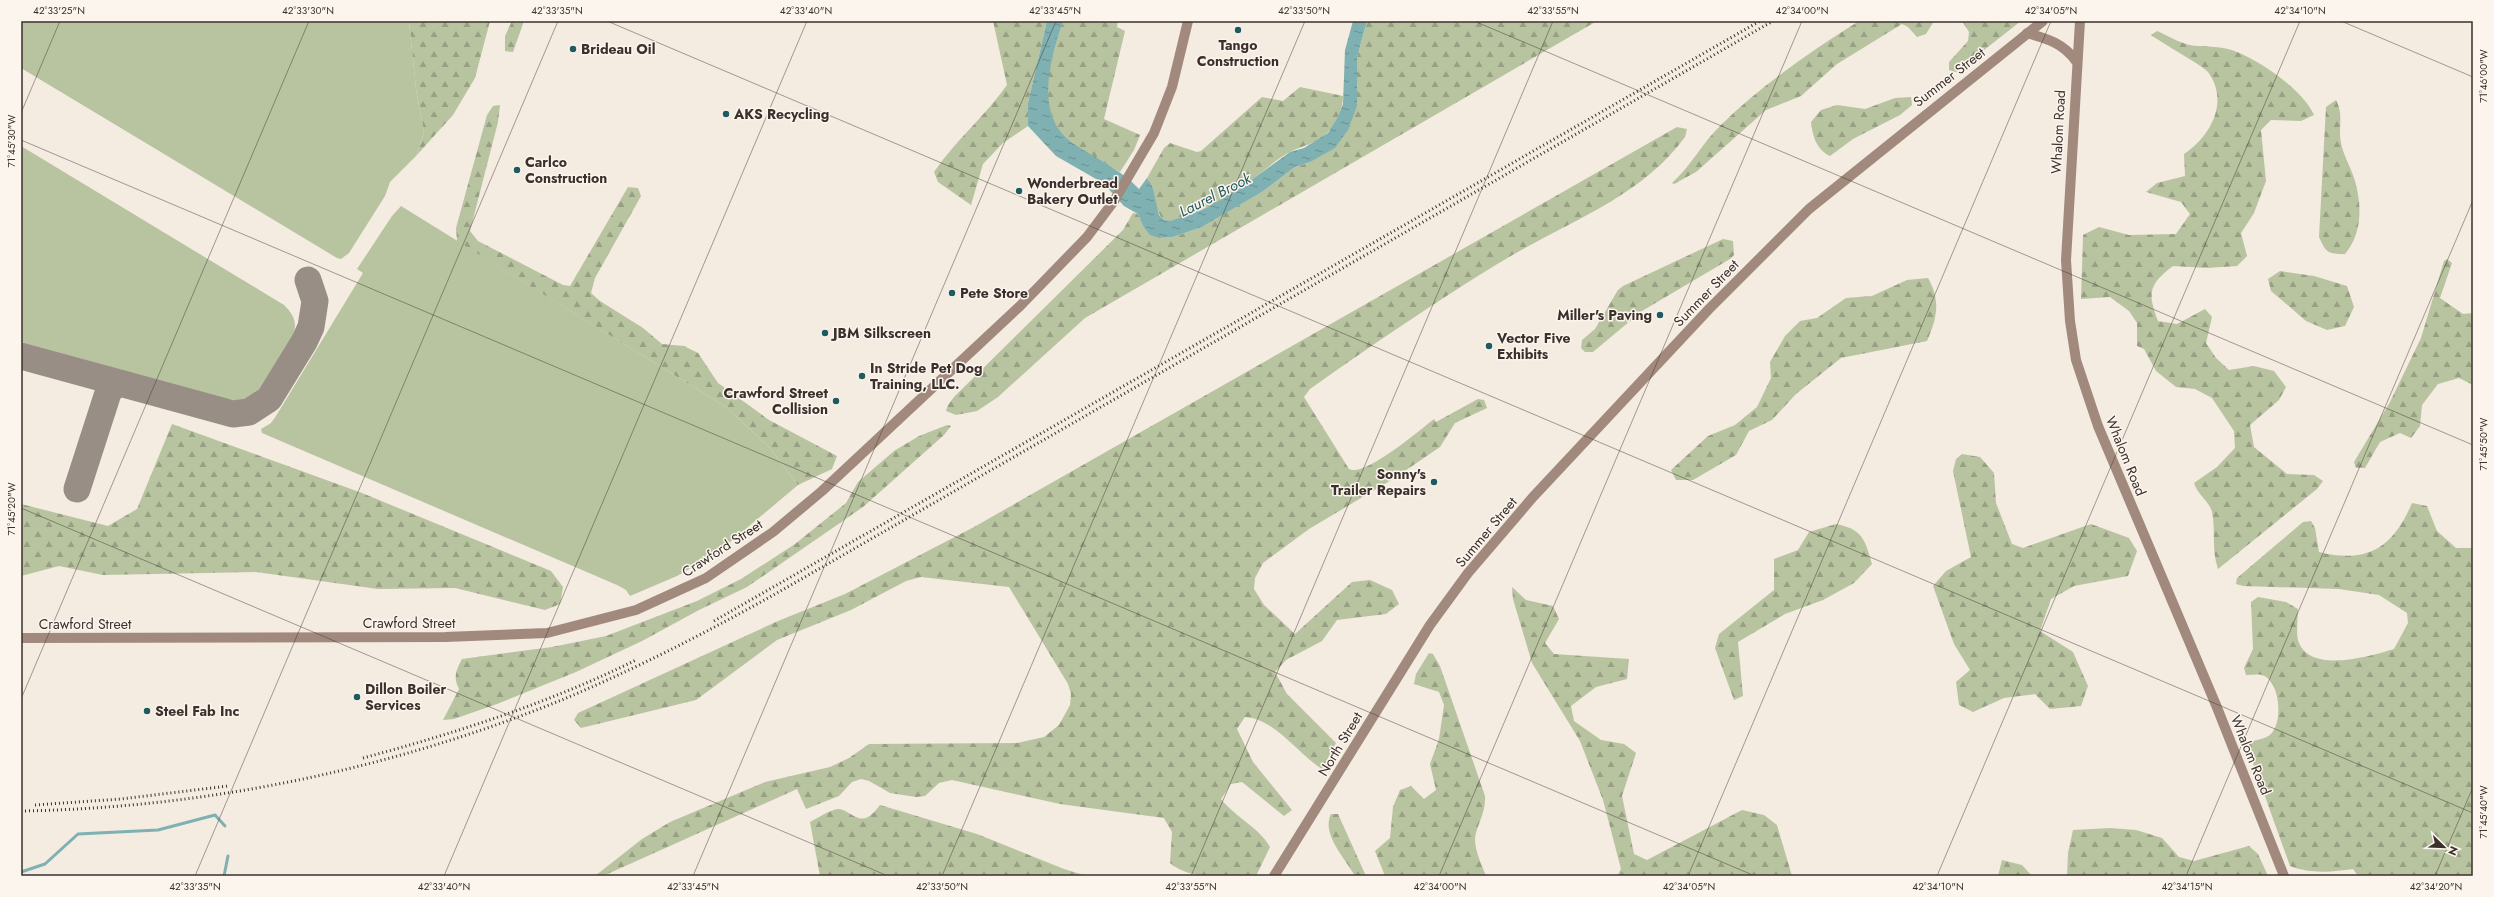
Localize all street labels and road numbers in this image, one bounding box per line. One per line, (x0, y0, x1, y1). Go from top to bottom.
street label: Summer Street (1909, 42, 1990, 112)
street label: Whalom Road (2046, 89, 2070, 175)
street label: Summer Street (1669, 254, 1744, 331)
street label: Whalom Road (2101, 413, 2151, 499)
street label: Summer Street (1451, 492, 1522, 572)
street label: Crawford Street (678, 514, 767, 582)
street label: Crawford Street (363, 613, 456, 633)
street label: Crawford Street (39, 614, 132, 634)
street label: North Street (1313, 708, 1367, 780)
street label: Whalom Road (2226, 712, 2276, 798)

